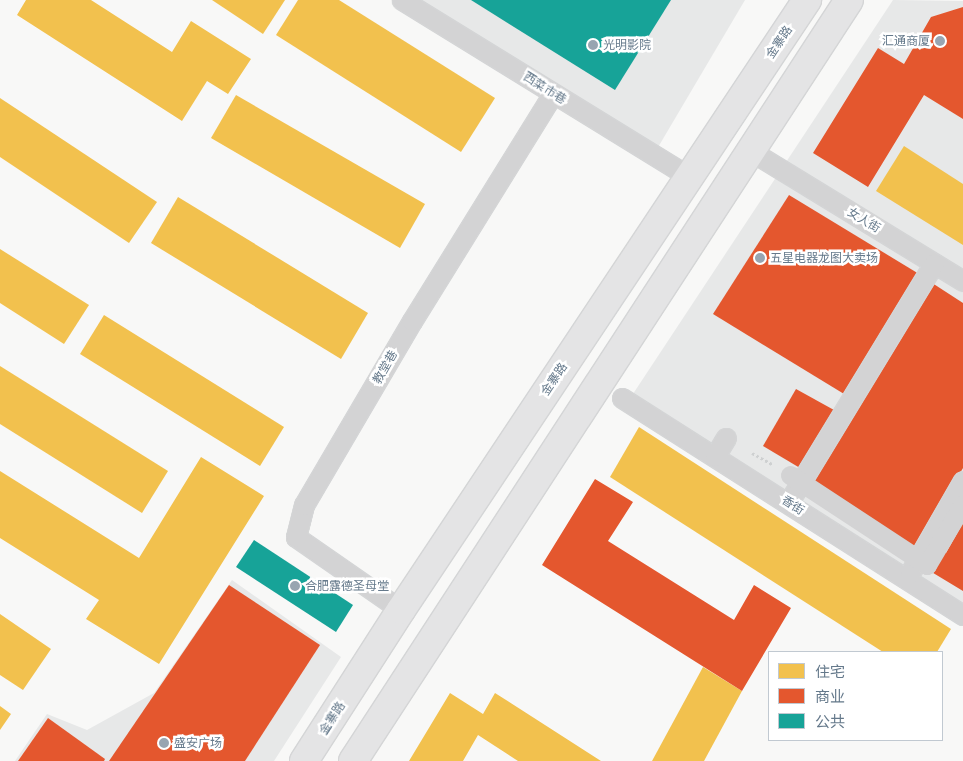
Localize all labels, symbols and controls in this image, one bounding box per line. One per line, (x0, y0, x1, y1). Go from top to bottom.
street label: 金寨路 (763, 23, 795, 61)
place label: 汇通商厦 (882, 34, 930, 48)
marker: 汇通商厦 (934, 35, 946, 47)
place label: 光明影院 (603, 38, 651, 52)
marker: 光明影院 (587, 39, 599, 51)
street label: 西菜市巷 (521, 69, 569, 107)
street label: 女人街 (845, 205, 883, 235)
place label: 五星电器龙图大卖场 (770, 251, 878, 265)
marker: 五星电器龙图大卖场 (754, 252, 766, 264)
street label: 教堂巷 (370, 348, 400, 386)
street label: 金寨路 (538, 360, 570, 398)
street label: 香街 (779, 492, 807, 518)
place label: 合肥露德圣母堂 (305, 579, 389, 593)
marker: 合肥露德圣母堂 (289, 580, 301, 592)
legend (768, 651, 943, 741)
text: 住宅 (815, 662, 845, 681)
text: 商业 (815, 687, 845, 706)
street label: 金寨路 (316, 699, 348, 737)
text: 公共 (815, 712, 845, 731)
place label: 盛安广场 (174, 736, 222, 750)
marker: 盛安广场 (158, 737, 170, 749)

